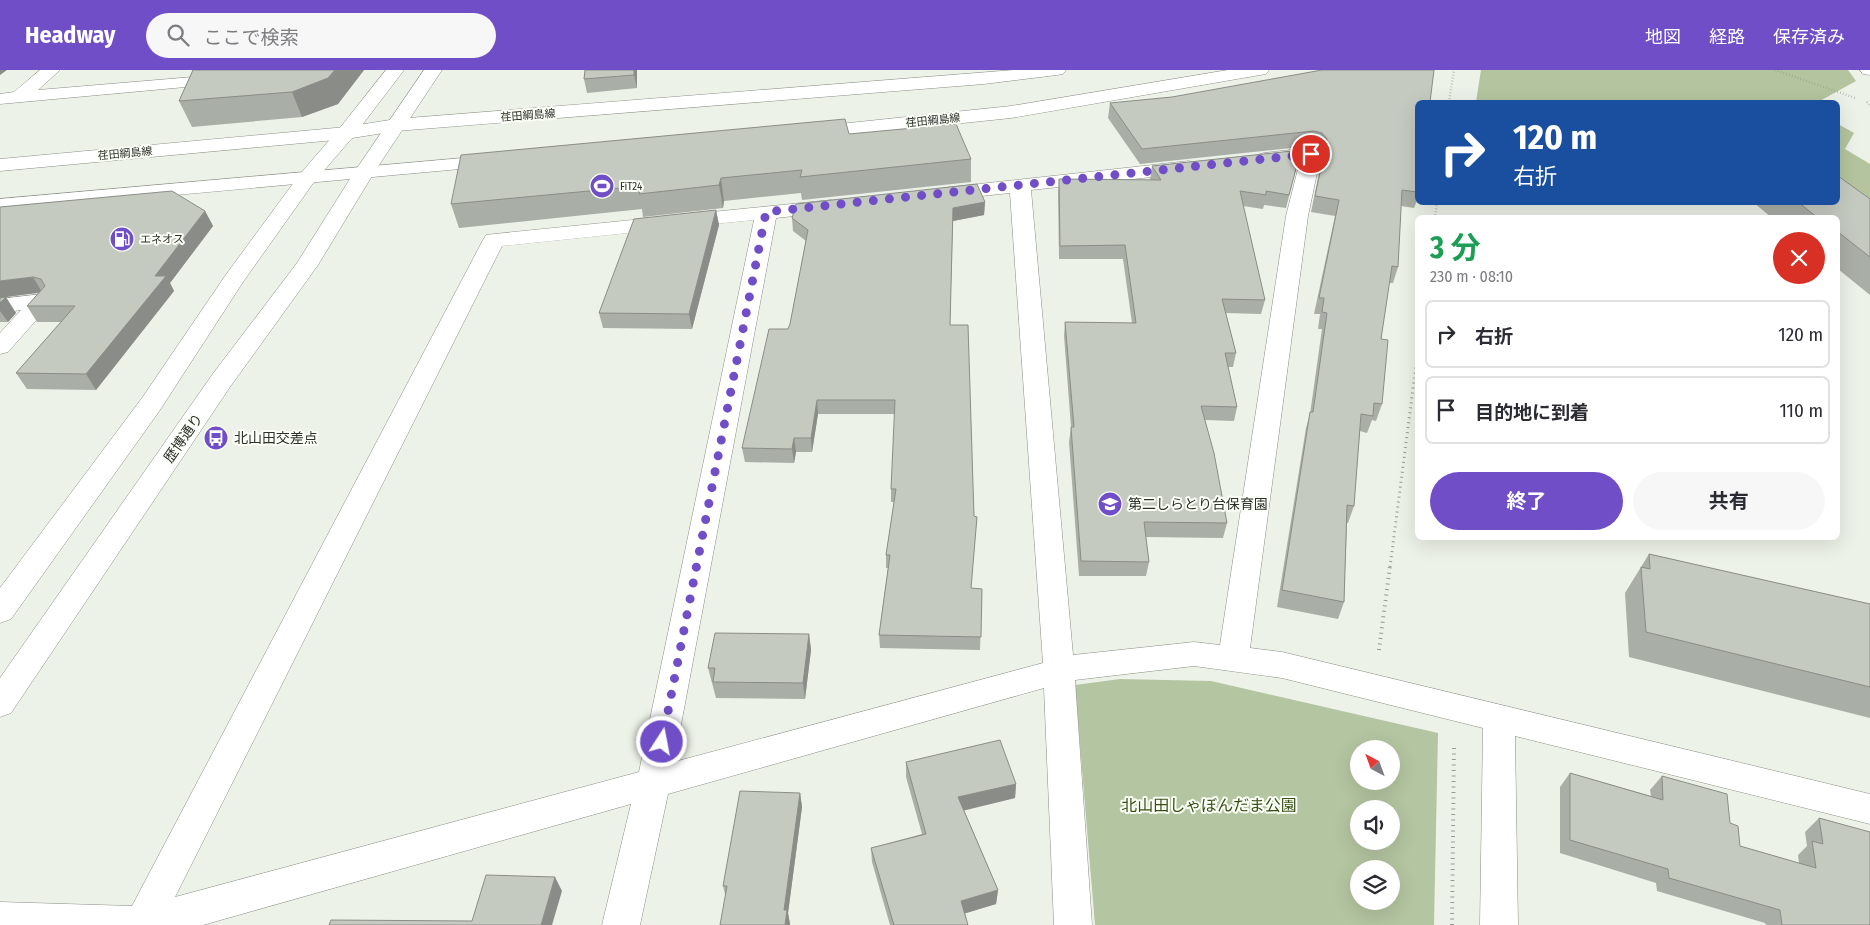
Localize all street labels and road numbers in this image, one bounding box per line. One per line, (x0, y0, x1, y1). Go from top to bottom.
street label: 荏田綱島線 (500, 107, 556, 124)
street label: 荏田綱島線 (905, 111, 961, 130)
street label: 荏田綱島線 (97, 145, 153, 162)
street label: 歴博通り (160, 410, 206, 466)

